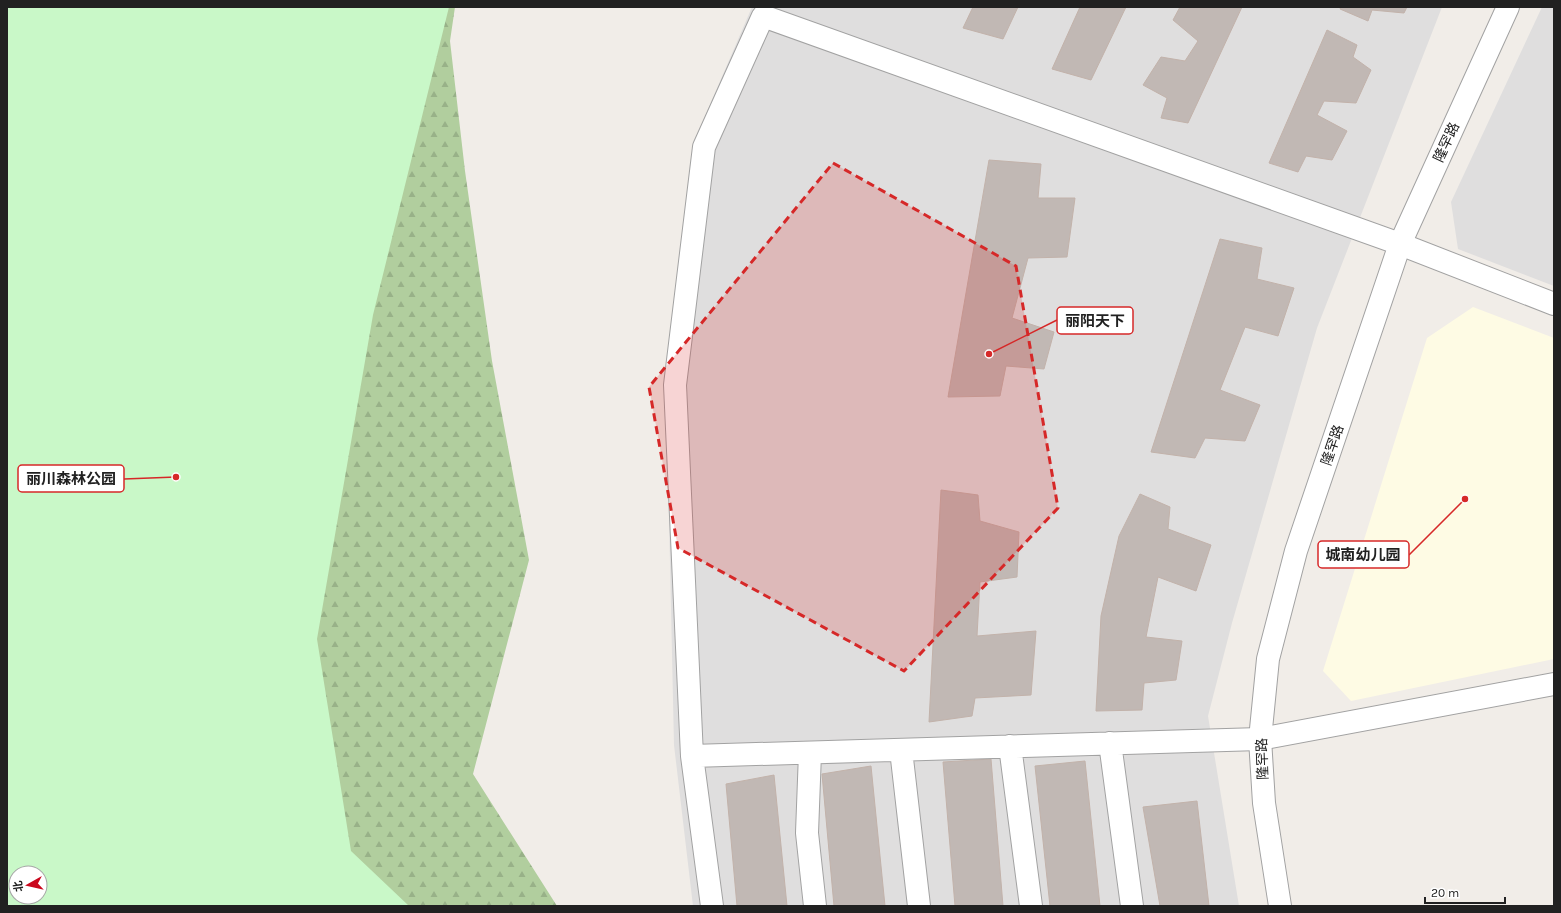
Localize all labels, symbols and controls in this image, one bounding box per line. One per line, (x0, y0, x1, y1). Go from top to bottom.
street label: 隆罕路 (1430, 120, 1463, 165)
callout: 丽阳天下 (1057, 307, 1133, 334)
text: 丽阳天下 (1065, 312, 1125, 330)
street label: 隆罕路 (1318, 423, 1347, 468)
callout: 丽川森林公园 (18, 465, 124, 492)
text: 丽川森林公园 (26, 470, 116, 488)
callout: 城南幼儿园 (1318, 541, 1409, 568)
text: 城南幼儿园 (1325, 546, 1401, 564)
street label: 隆罕路 (1253, 738, 1272, 780)
north arrow (8, 865, 48, 905)
scale bar (1425, 879, 1505, 905)
text: 北 (11, 880, 26, 893)
text: 20 m (1431, 886, 1459, 900)

